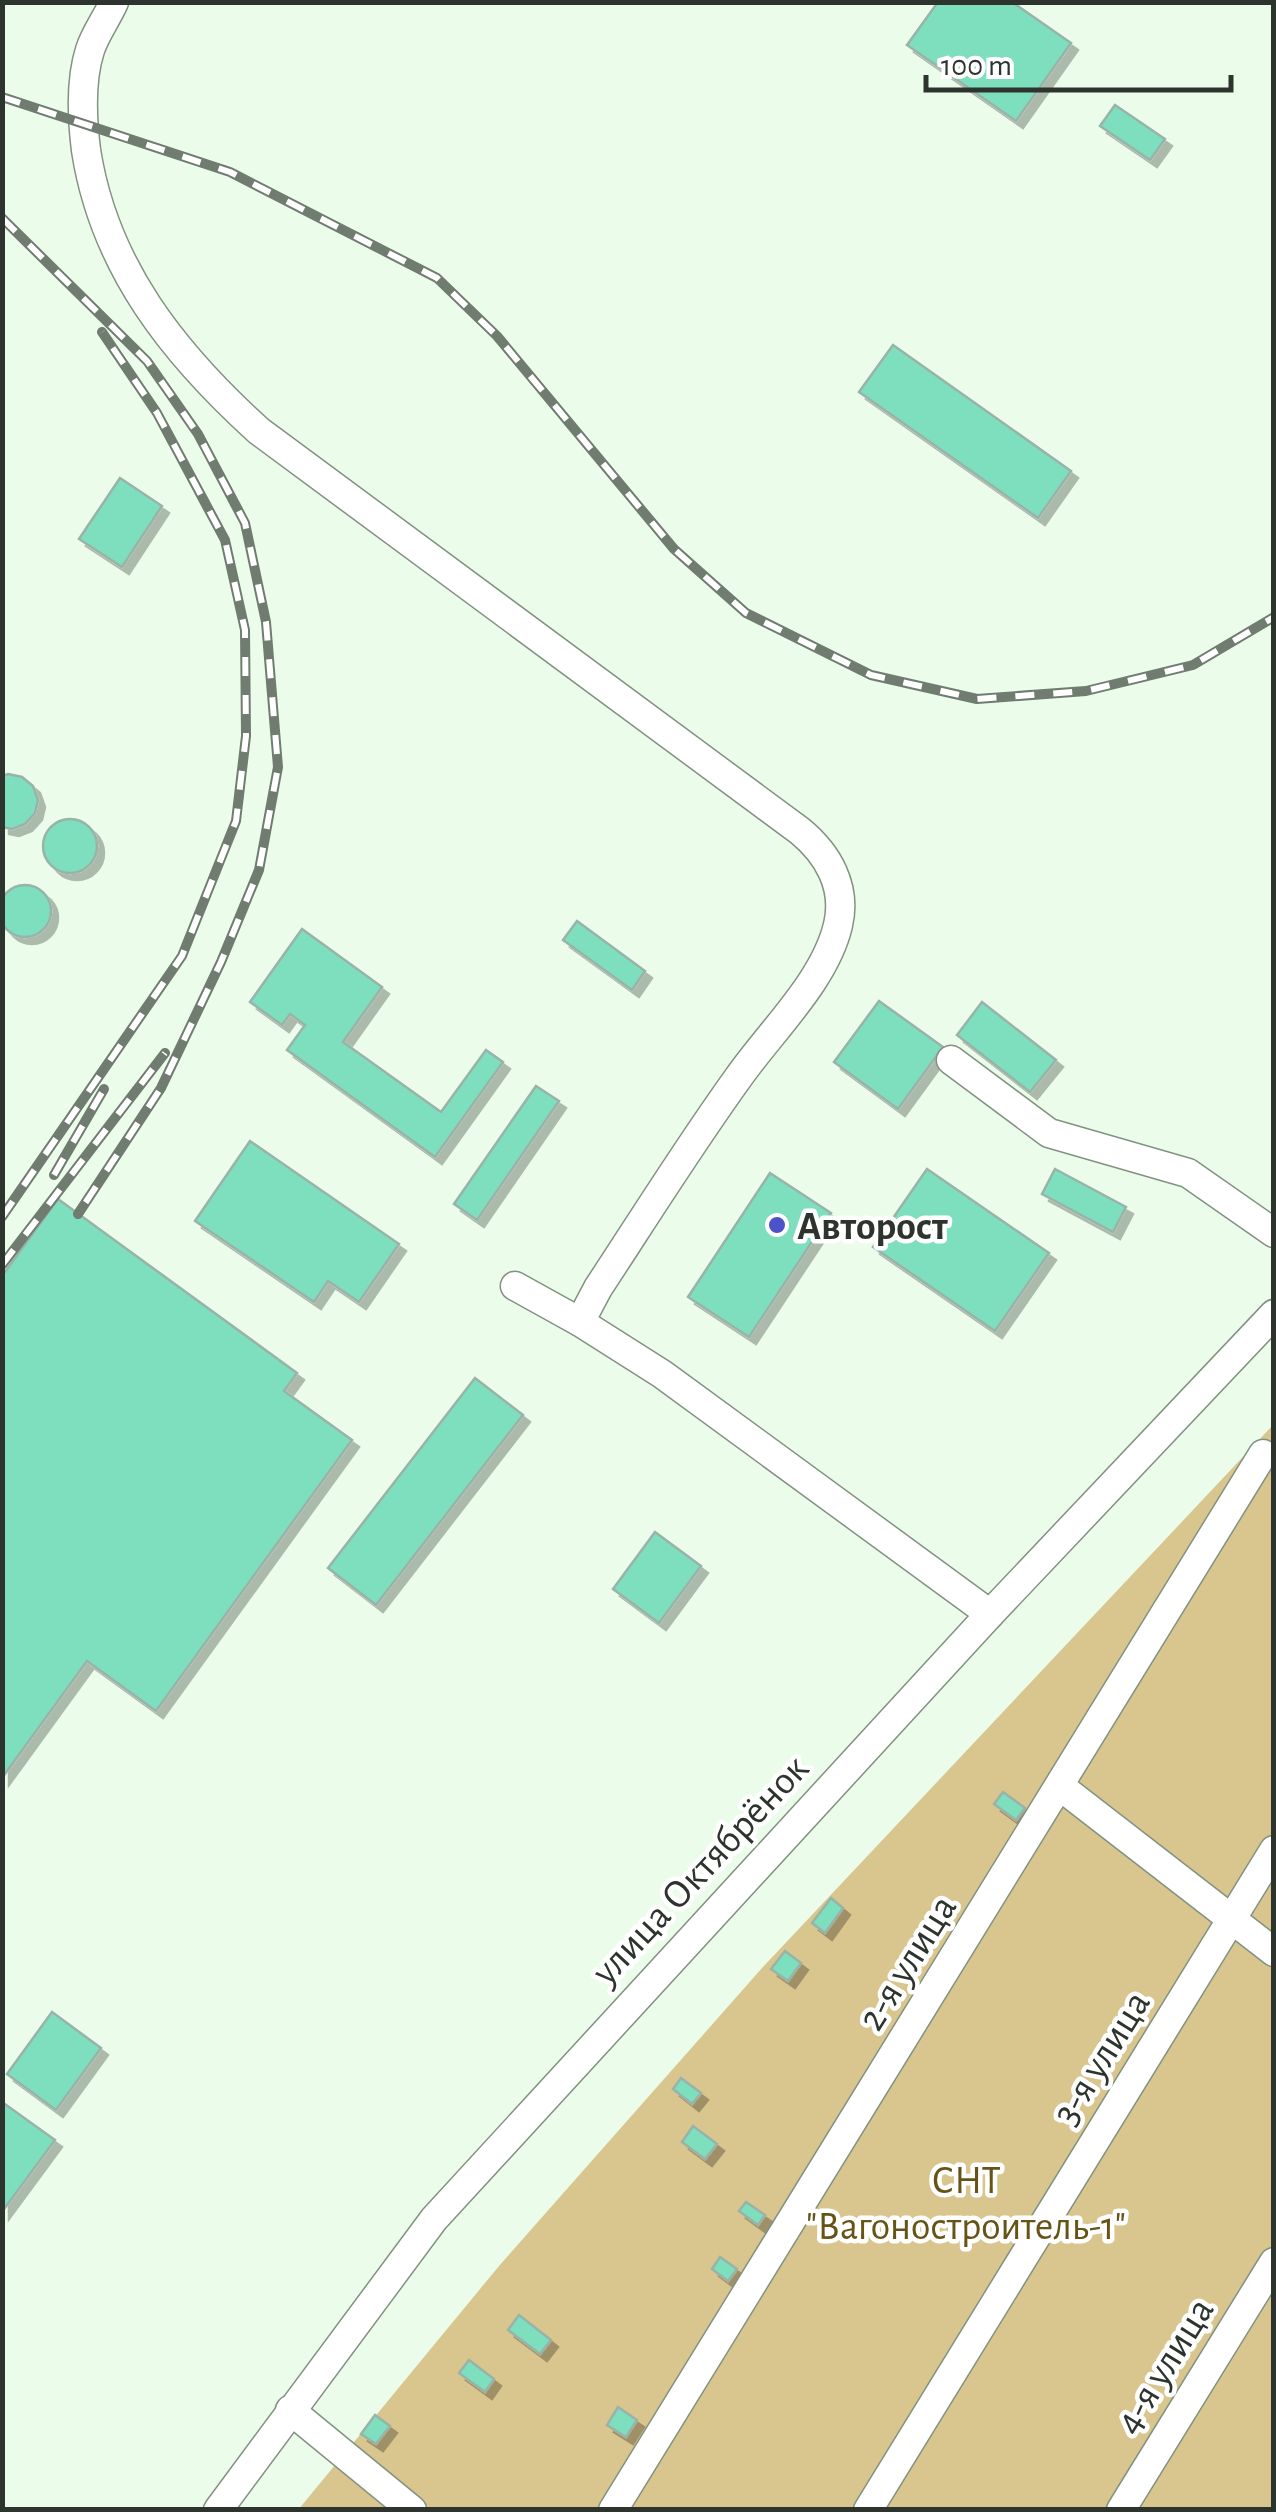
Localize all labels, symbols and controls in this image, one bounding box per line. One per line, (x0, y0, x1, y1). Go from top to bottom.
scale bar (926, 30, 1231, 92)
text: 100 m (941, 51, 1012, 81)
place label: Авторост (797, 1207, 948, 1247)
marker: Авторост (766, 1214, 788, 1236)
street label: улица Октябрёнок (584, 1748, 816, 1993)
street label: 2-я улица (851, 1889, 965, 2038)
street label: 3-я улица (1045, 1984, 1158, 2132)
park label: СНТ "Вагоностроитель-1" (806, 2161, 1126, 2247)
street label: 4-я улица (1108, 2291, 1222, 2441)

